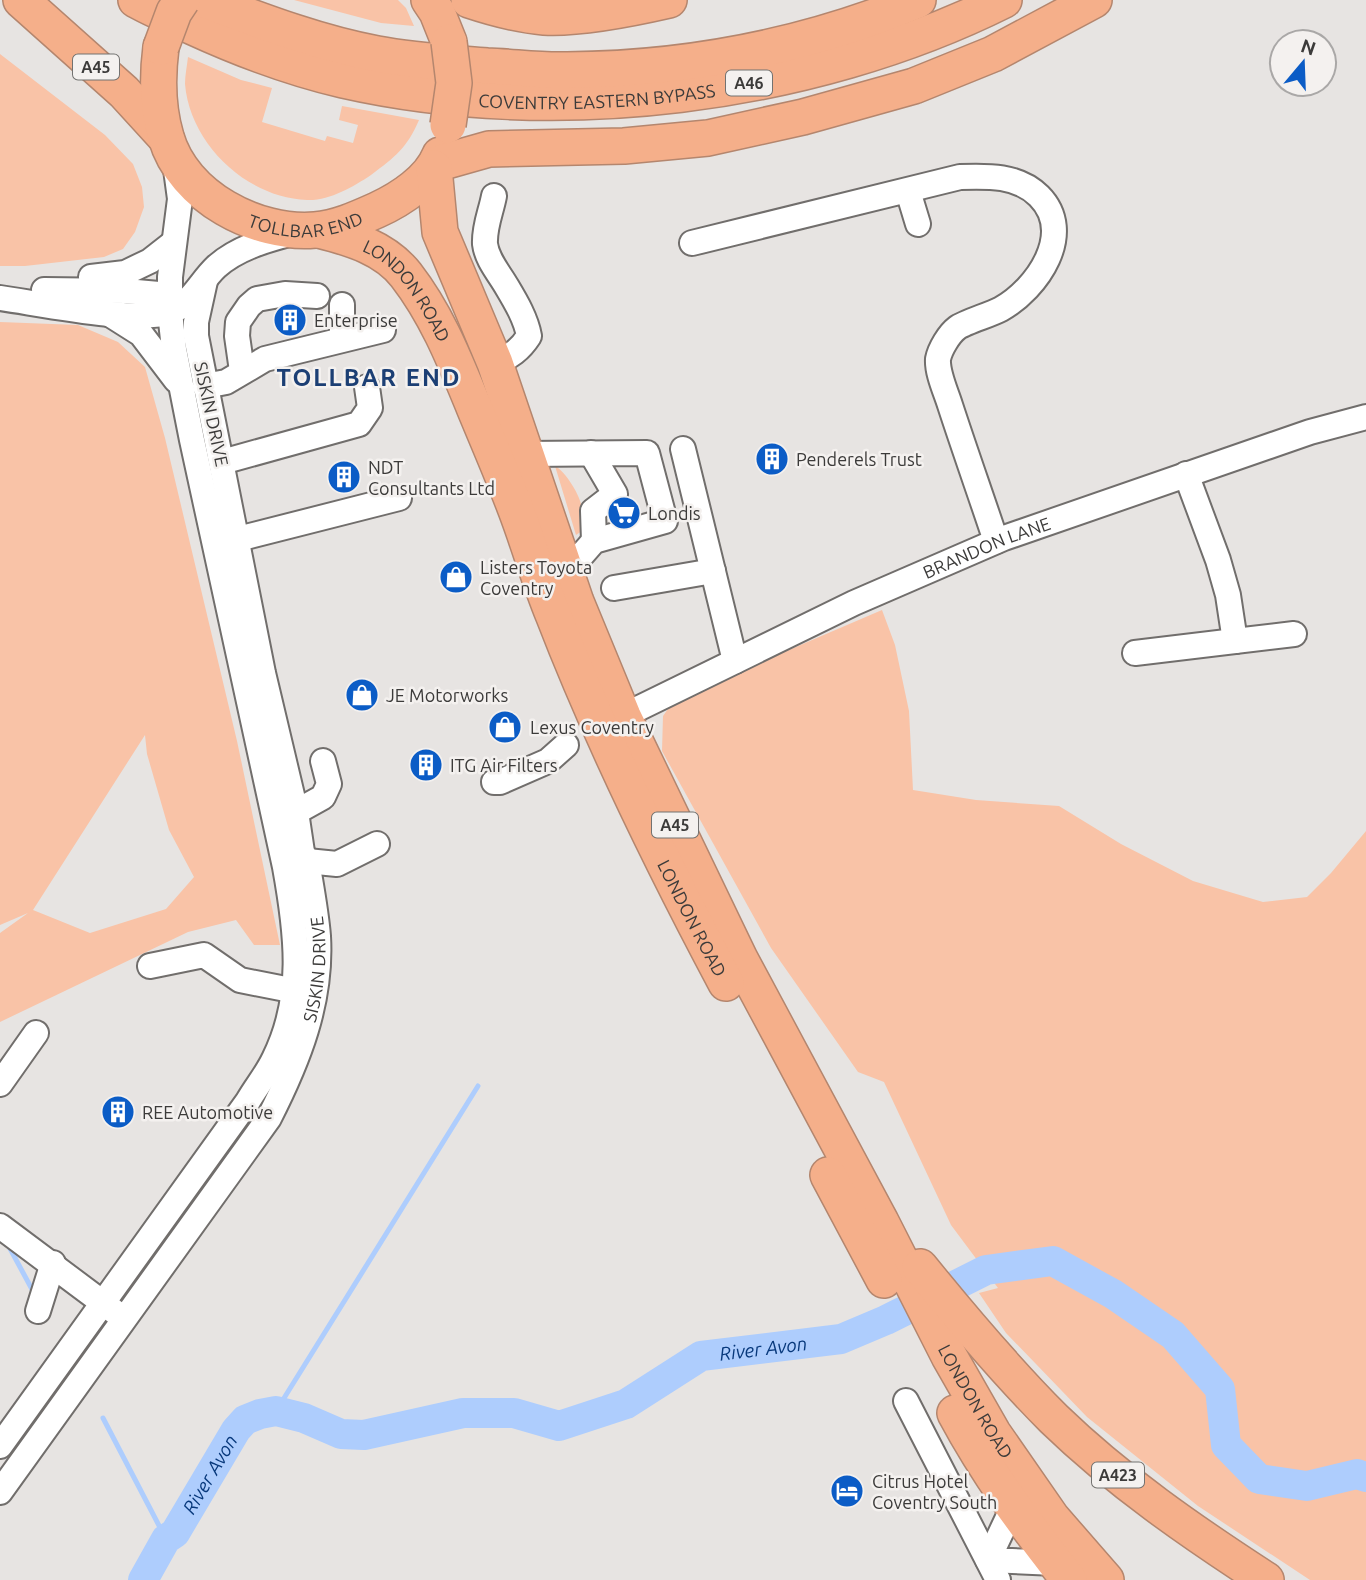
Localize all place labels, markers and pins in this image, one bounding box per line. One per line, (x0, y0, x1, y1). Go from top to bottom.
building icon: Enterprise (271, 301, 309, 339)
place label: Enterprise (314, 310, 398, 330)
building icon: Penderels Trust (753, 440, 791, 478)
place label: Penderels Trust (796, 449, 922, 469)
place label: NDT Consultants Ltd (368, 457, 495, 498)
building icon: NDT Consultants Ltd (325, 458, 363, 496)
supermarket icon: Londis (605, 494, 643, 532)
place label: Londis (648, 503, 701, 523)
place label: Listers Toyota Coventry (480, 557, 592, 598)
shop icon: Listers Toyota Coventry (437, 558, 475, 596)
shop icon: JE Motorworks (343, 676, 381, 714)
place label: JE Motorworks (386, 685, 508, 705)
shop icon: Lexus Coventry (486, 708, 524, 746)
place label: Lexus Coventry (530, 717, 654, 737)
building icon: ITG Air Filters (407, 746, 445, 784)
place label: ITG Air Filters (450, 755, 558, 775)
building icon: REE Automotive (99, 1093, 137, 1131)
place label: REE Automotive (142, 1102, 273, 1122)
place label: Citrus Hotel Coventry South (872, 1471, 997, 1512)
hotel icon: Citrus Hotel Coventry South (828, 1472, 866, 1510)

